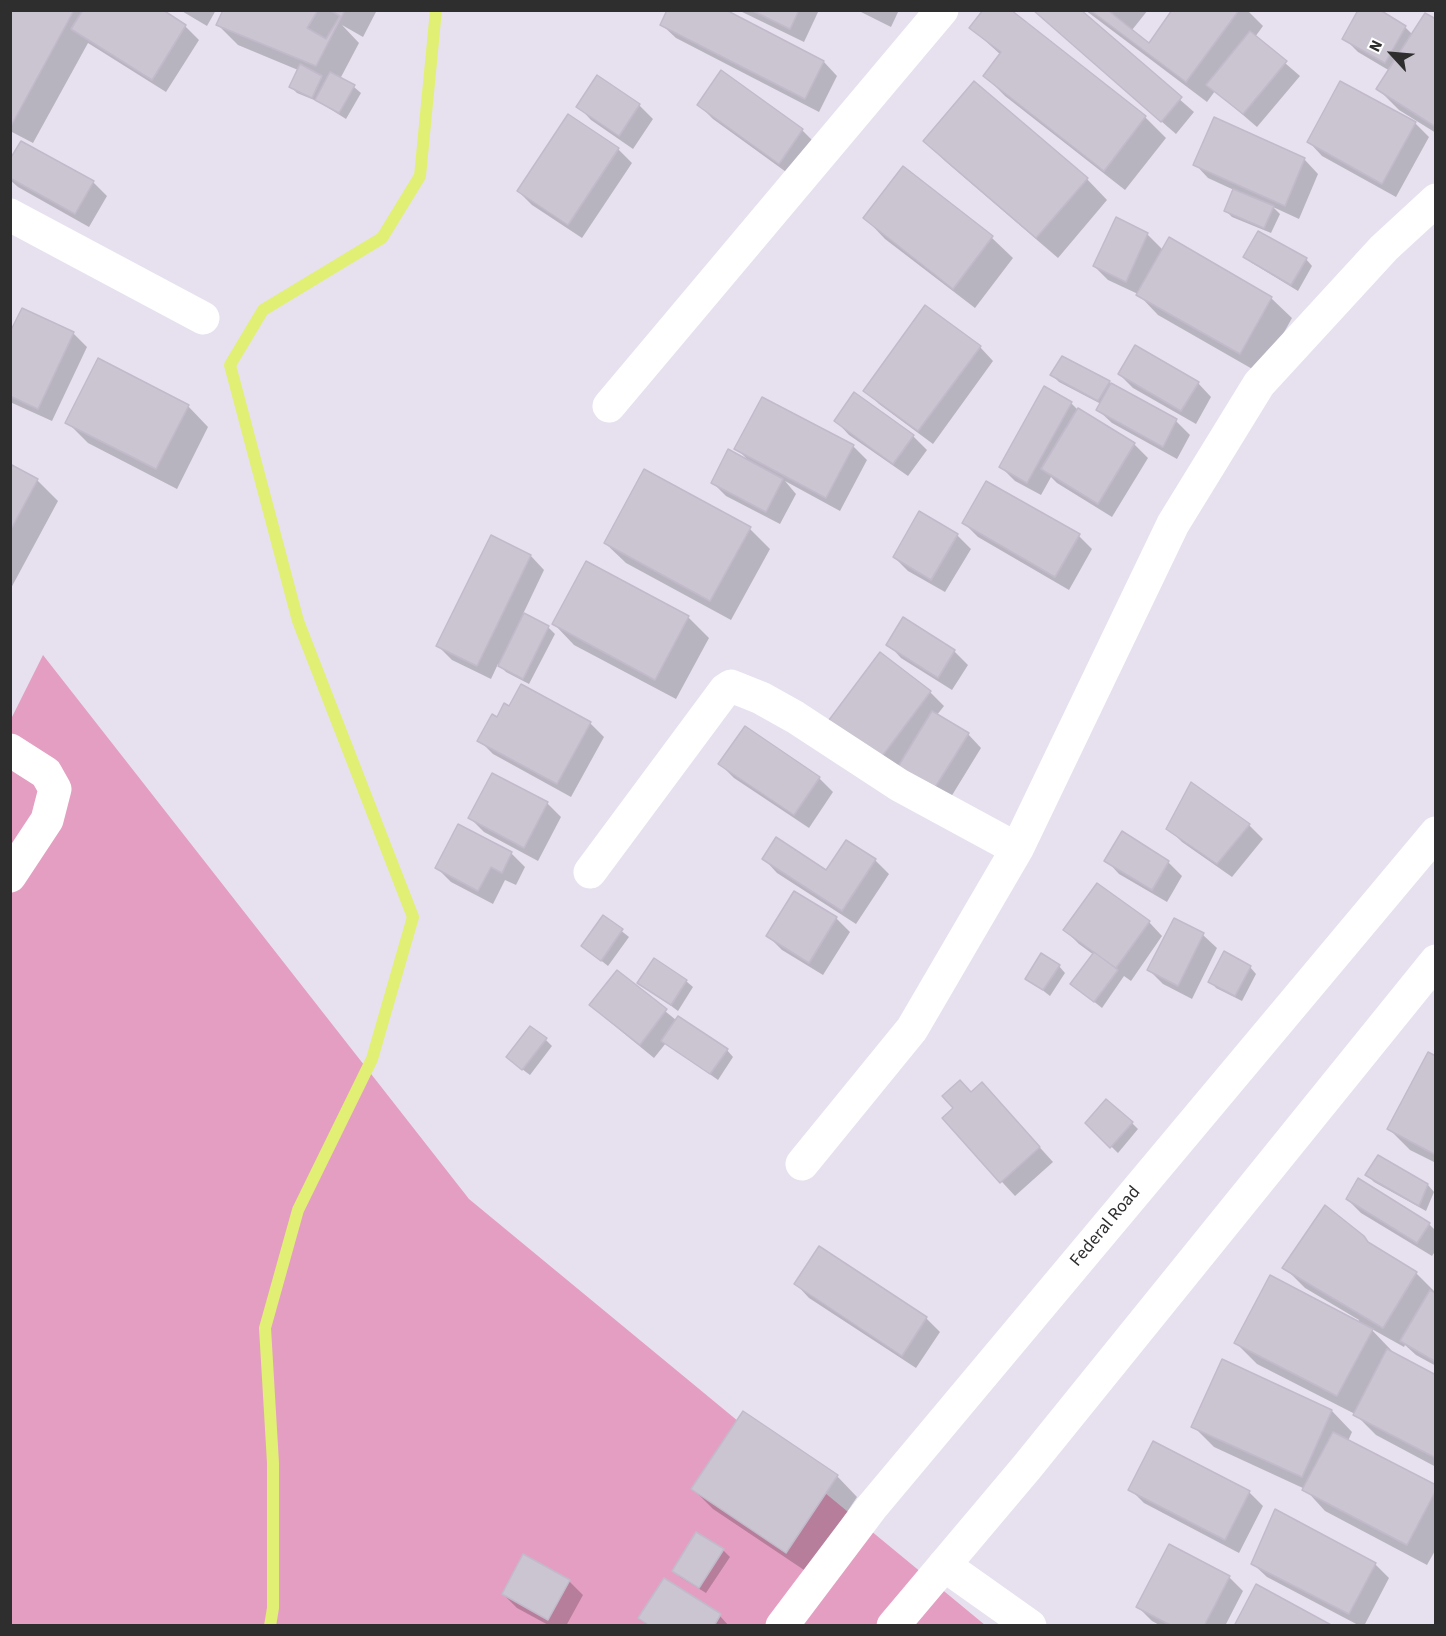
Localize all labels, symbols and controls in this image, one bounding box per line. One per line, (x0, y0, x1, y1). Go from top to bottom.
north arrow (1362, 24, 1422, 84)
text: N (1364, 37, 1388, 56)
street label: Federal Road (1066, 1182, 1146, 1272)

